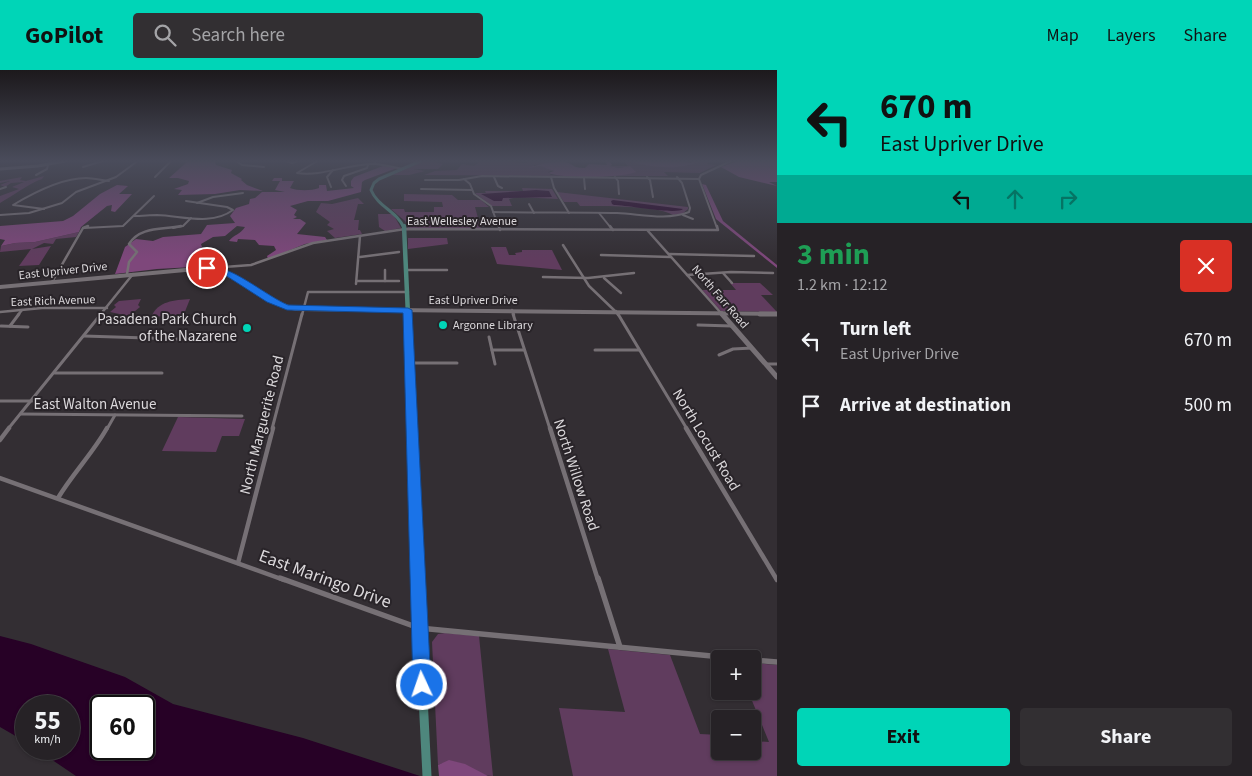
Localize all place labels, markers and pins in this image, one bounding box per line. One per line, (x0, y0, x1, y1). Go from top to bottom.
pin (186, 247, 228, 289)
place label: Pasadena Park Church of the Nazarene (97, 309, 237, 347)
place label: Argonne Library (453, 317, 533, 334)
marker: Argonne Library (437, 319, 449, 331)
marker: Pasadena Park Church of the Nazarene (241, 322, 253, 334)

